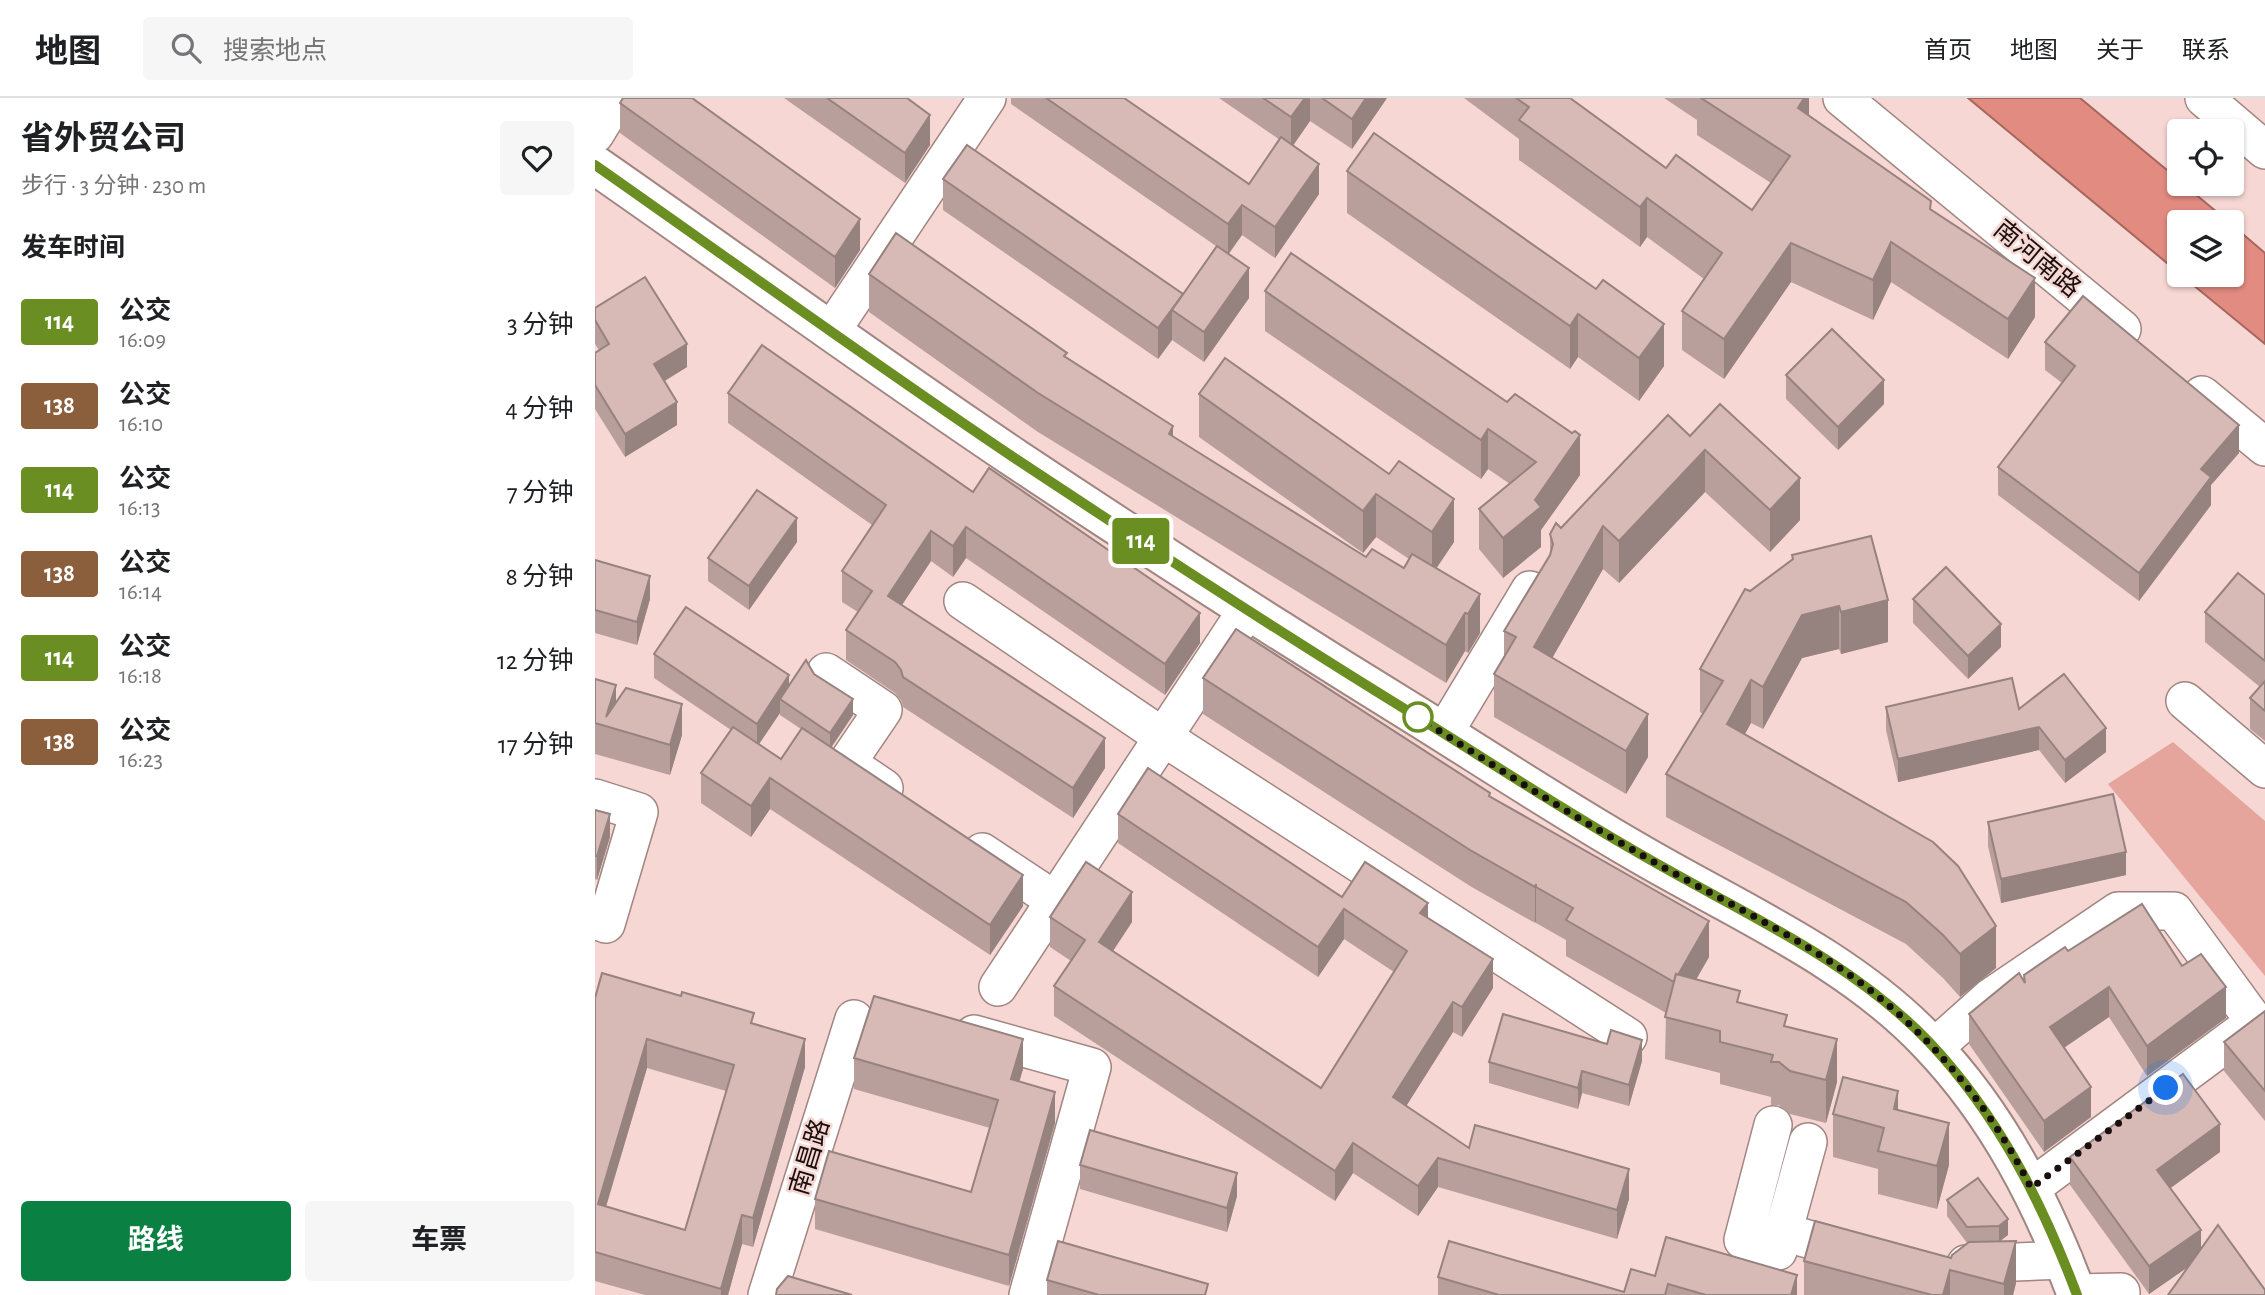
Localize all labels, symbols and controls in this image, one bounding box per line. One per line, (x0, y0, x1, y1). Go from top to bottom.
search box (143, 17, 633, 80)
icon: search (167, 29, 205, 67)
text: 地图 (35, 36, 101, 69)
text: 搜索地点 (223, 38, 327, 64)
text: 首页 (1924, 39, 1972, 63)
text: 地图 (2010, 39, 2058, 63)
text: 关于 (2096, 39, 2144, 63)
text: 联系 (2182, 39, 2230, 63)
map controls (2167, 119, 2244, 287)
button: locate (2167, 119, 2244, 196)
button: heart (500, 121, 574, 195)
text: 省外贸公司 (21, 123, 186, 156)
text: 步行 · 3 分钟 · 230 m (21, 175, 206, 198)
button: layers (2167, 210, 2244, 287)
street label: 南河南路 (1989, 215, 2086, 302)
text: 发车时间 (21, 235, 125, 261)
text: 公交 (119, 298, 171, 324)
text: 114 (45, 310, 74, 334)
text: 3 分钟 (507, 312, 574, 338)
text: 16:09 (119, 329, 166, 352)
text: 公交 (119, 382, 171, 408)
text: 138 (44, 394, 75, 418)
text: 4 分钟 (505, 396, 574, 422)
text: 16:10 (119, 413, 163, 436)
text: 公交 (119, 466, 171, 492)
text: 114 (45, 478, 74, 502)
text: 7 分钟 (507, 480, 574, 506)
text: 16:13 (119, 497, 160, 520)
line badge: 114 (1101, 518, 1181, 564)
text: 114 (1126, 529, 1156, 553)
text: 公交 (119, 550, 171, 576)
text: 138 (44, 562, 75, 586)
text: 8 分钟 (505, 564, 574, 590)
text: 16:14 (119, 581, 162, 604)
text: 公交 (119, 634, 171, 660)
text: 114 (45, 646, 74, 670)
text: 12 分钟 (497, 648, 574, 674)
text: 16:18 (119, 665, 162, 688)
unlabelled marker (1403, 702, 1433, 732)
text: 公交 (119, 718, 171, 744)
text: 138 (44, 730, 75, 754)
text: 17 分钟 (498, 732, 574, 758)
text: 16:23 (119, 749, 163, 772)
your location (2148, 1070, 2183, 1105)
street label: 南昌路 (785, 1116, 834, 1198)
button: 路线 (21, 1201, 291, 1281)
button: 车票 (305, 1201, 574, 1281)

